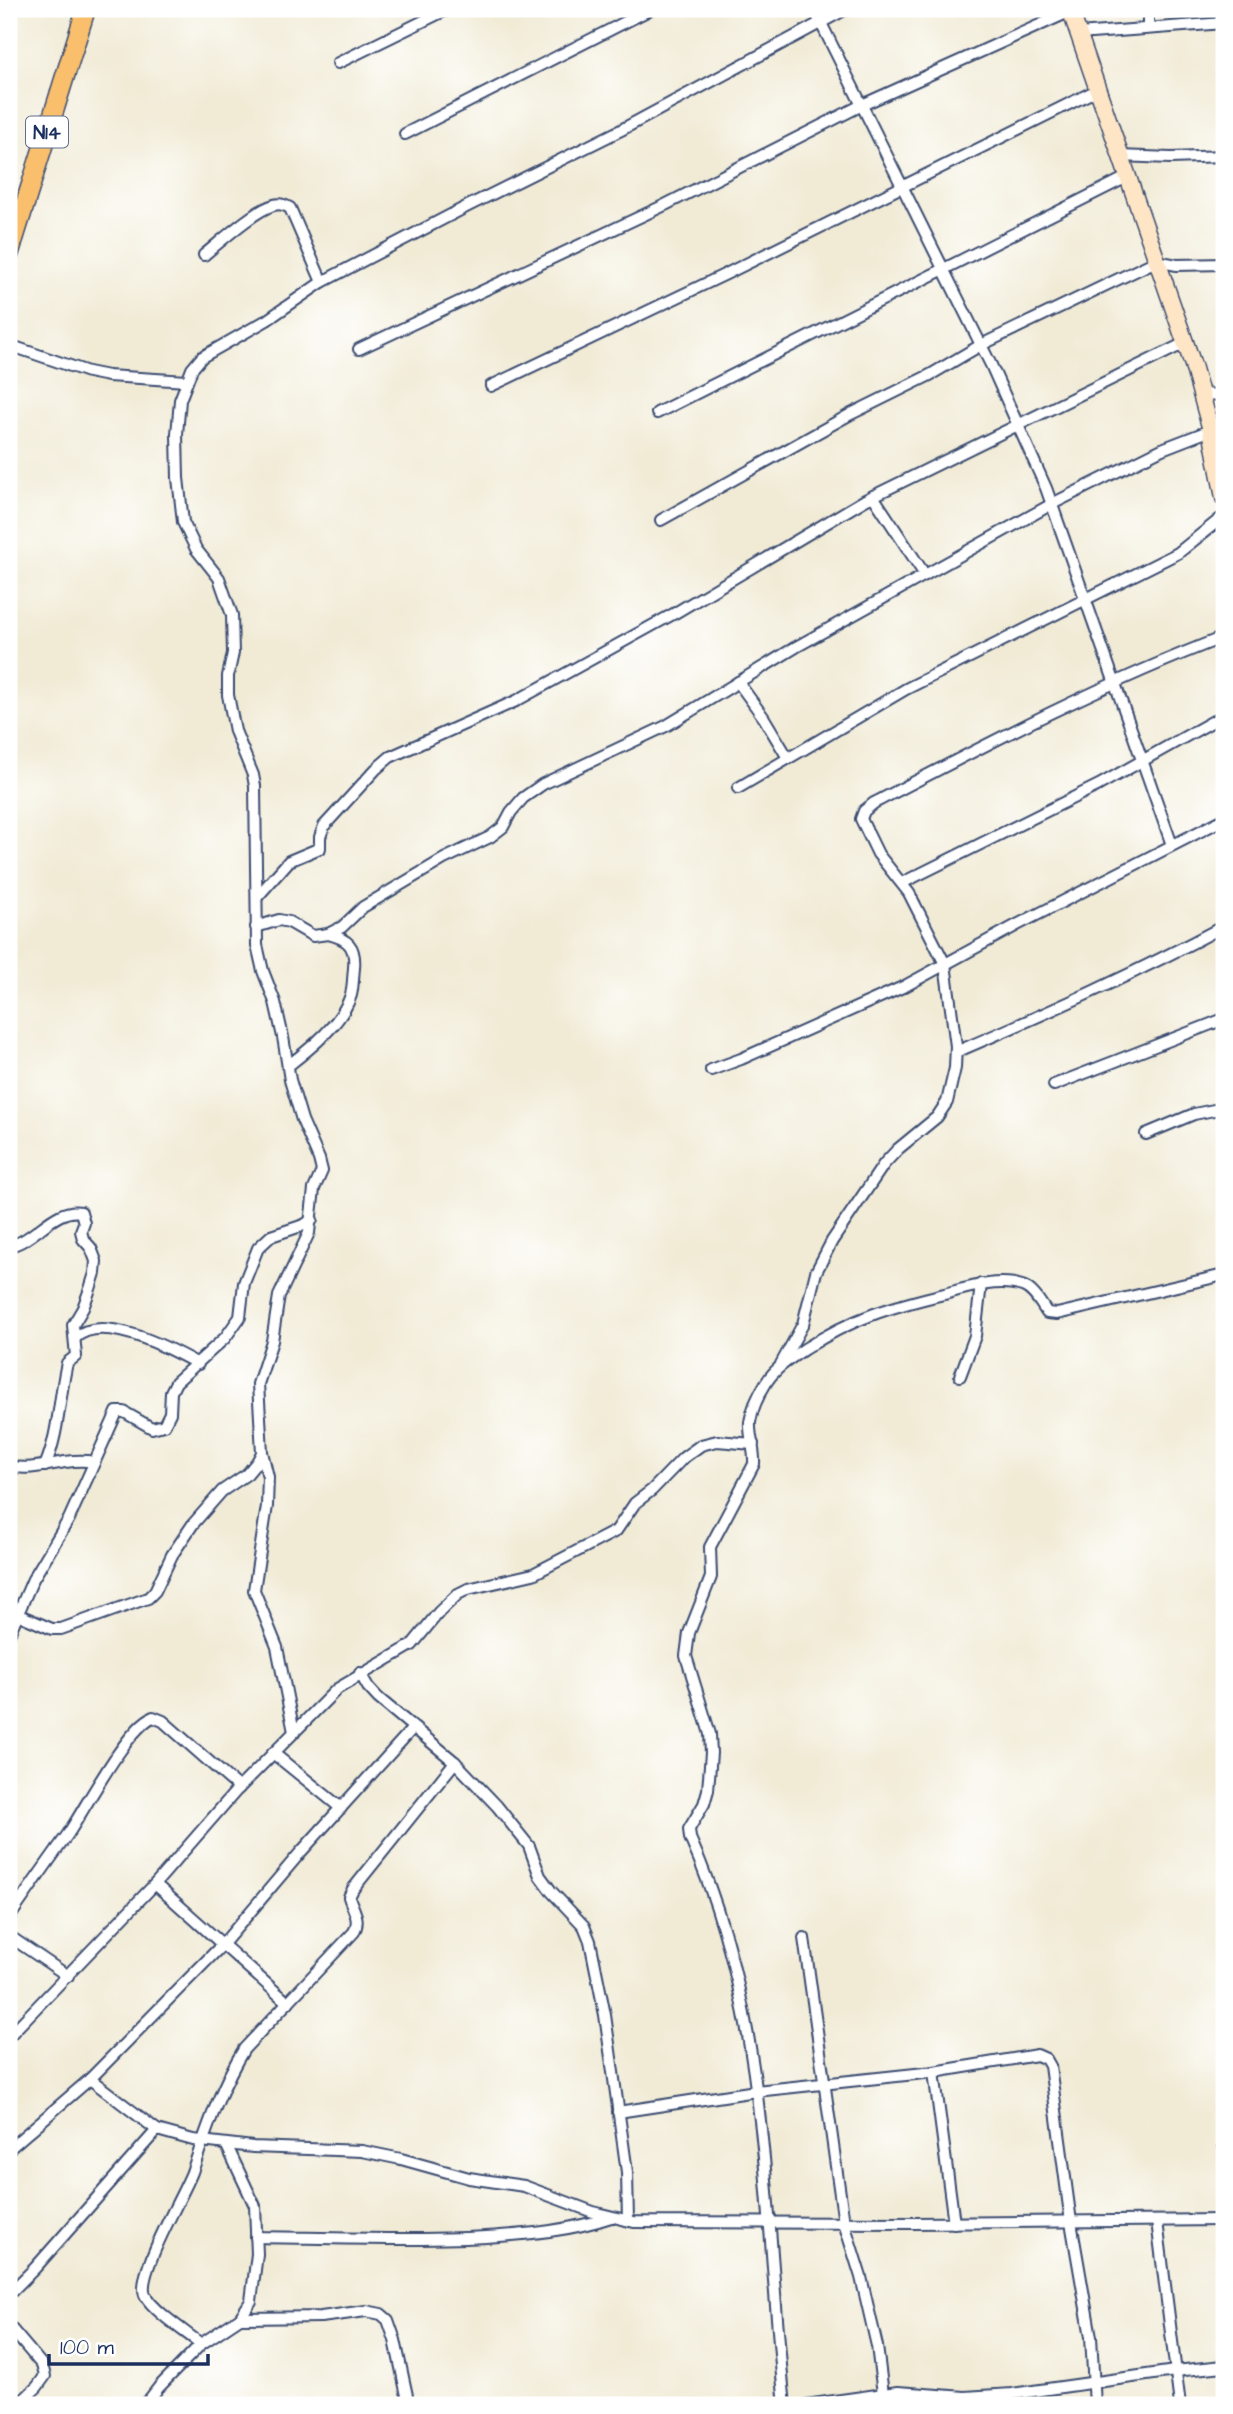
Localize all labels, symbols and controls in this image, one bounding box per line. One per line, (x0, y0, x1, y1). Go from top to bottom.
road number: N14 (26, 116, 68, 148)
scale bar (49, 2323, 208, 2367)
text: 100 m (60, 2333, 115, 2362)

